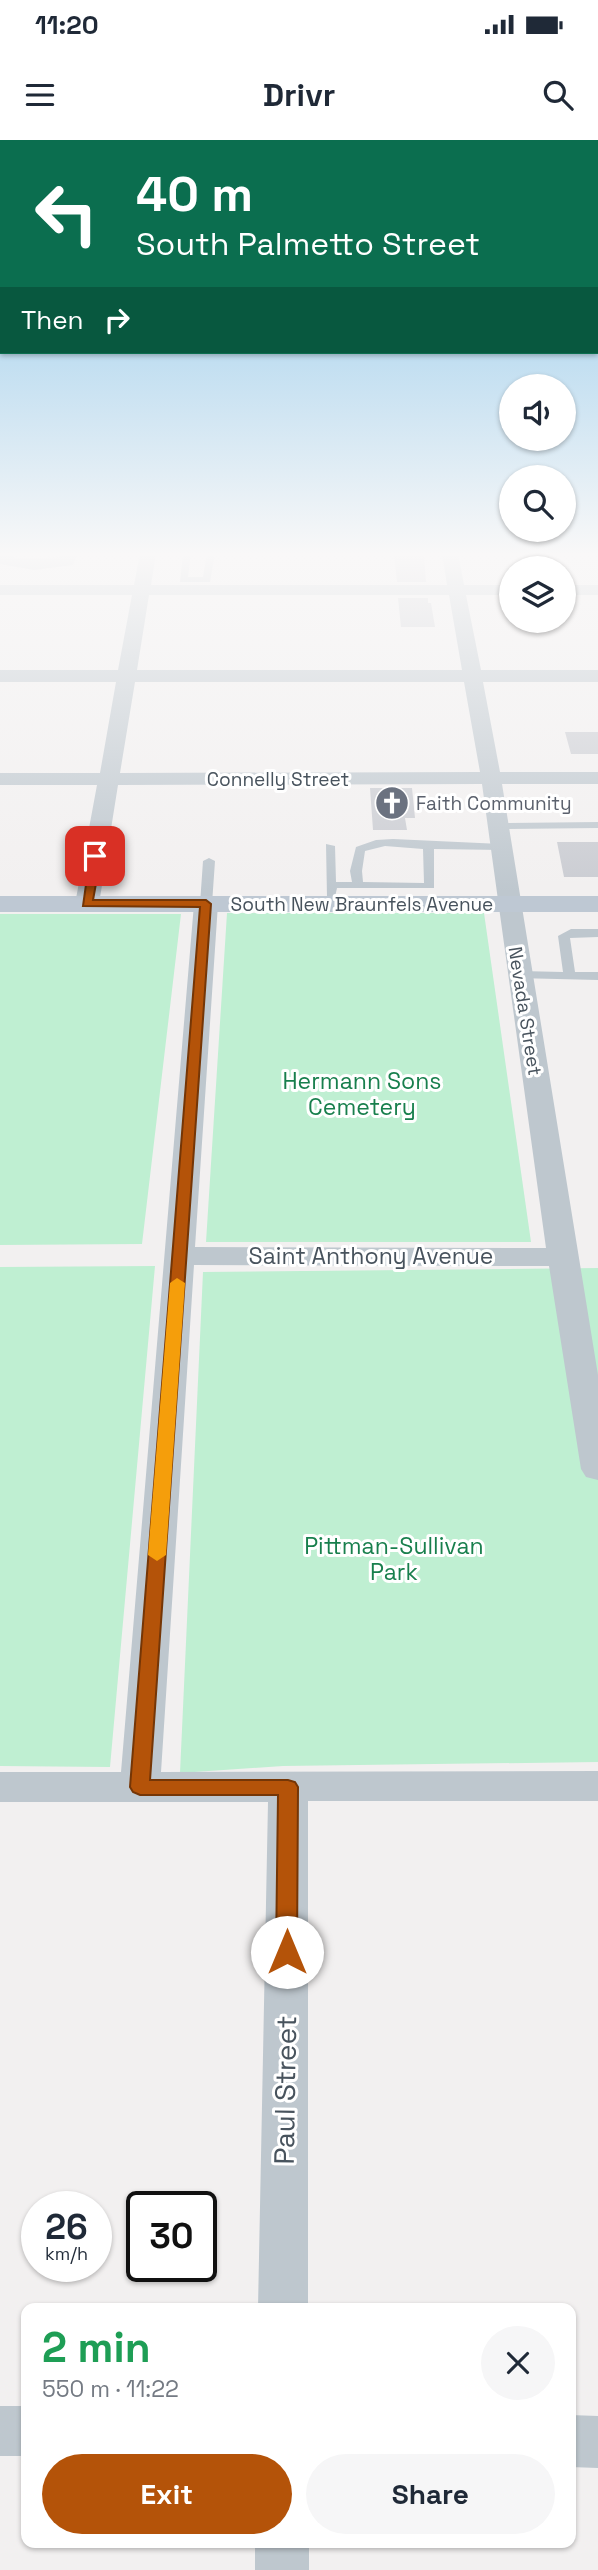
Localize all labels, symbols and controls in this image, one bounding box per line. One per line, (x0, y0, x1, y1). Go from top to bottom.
text: 11:20 (35, 8, 99, 42)
text: Drivr (263, 75, 335, 115)
icon: menu (21, 76, 59, 114)
icon: search (539, 76, 577, 114)
text: 40 m (136, 163, 253, 225)
icon: left (21, 168, 112, 259)
text: South Palmetto Street (136, 224, 480, 264)
icon: right (98, 301, 136, 339)
text: Then (21, 303, 84, 337)
map controls (499, 374, 576, 633)
button: sound (499, 374, 576, 451)
button: search (499, 465, 576, 542)
button: layers (499, 556, 576, 633)
street label: Connelly Street (207, 767, 349, 792)
church icon: Faith Community (373, 784, 411, 822)
place label: Faith Community (416, 791, 572, 816)
pin (65, 826, 125, 886)
icon: arrive (76, 837, 114, 875)
street label: South New Braunfels Avenue (231, 892, 493, 917)
street label: Nevada Street (502, 945, 548, 1077)
park label: Hermann Sons Cemetery (282, 1066, 442, 1122)
street label: Saint Anthony Avenue (249, 1241, 493, 1271)
park label: Pittman-Sullivan Park (304, 1531, 484, 1587)
position arrow (250, 1915, 324, 1989)
street label: Paul Street (266, 2015, 304, 2165)
speed limit sign: 30 (126, 2191, 217, 2282)
text: 26 (45, 2205, 88, 2249)
text: km/h (45, 2242, 88, 2265)
text: 2 min (42, 2321, 151, 2374)
button: close (481, 2326, 555, 2400)
text: 550 m · 11:22 (42, 2374, 179, 2404)
button: Exit (42, 2454, 292, 2534)
button: Share (306, 2454, 555, 2534)

